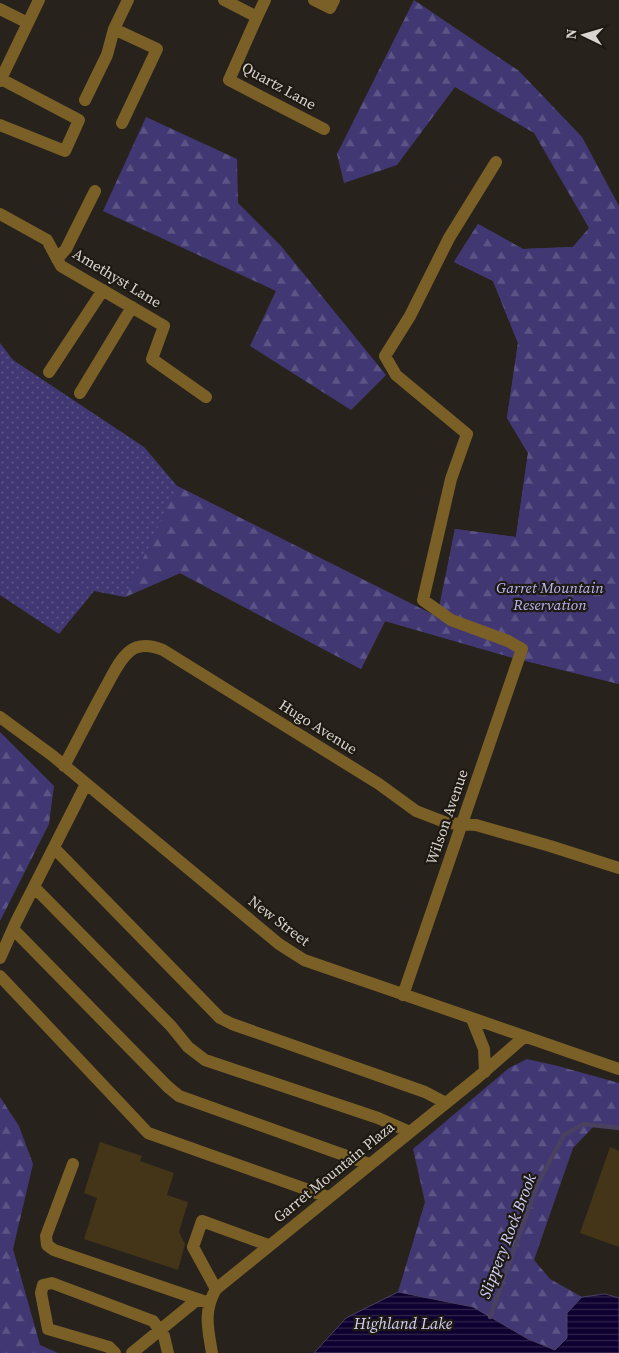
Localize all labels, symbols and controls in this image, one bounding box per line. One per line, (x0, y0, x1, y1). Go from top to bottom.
north arrow (559, 10, 609, 60)
text: N (561, 28, 581, 40)
street label: Quartz Lane (238, 57, 320, 115)
street label: Amethyst Lane (69, 243, 166, 313)
park label: Garret Mountain Reservation (496, 577, 604, 615)
street label: Hugo Avenue (275, 694, 362, 759)
street label: Wilson Avenue (420, 766, 473, 867)
street label: New Street (244, 891, 314, 951)
street label: Garret Mountain Plaza (269, 1116, 399, 1227)
water label: Slippery Rock Brook (473, 1170, 541, 1302)
water label: Highland Lake (353, 1312, 453, 1334)

